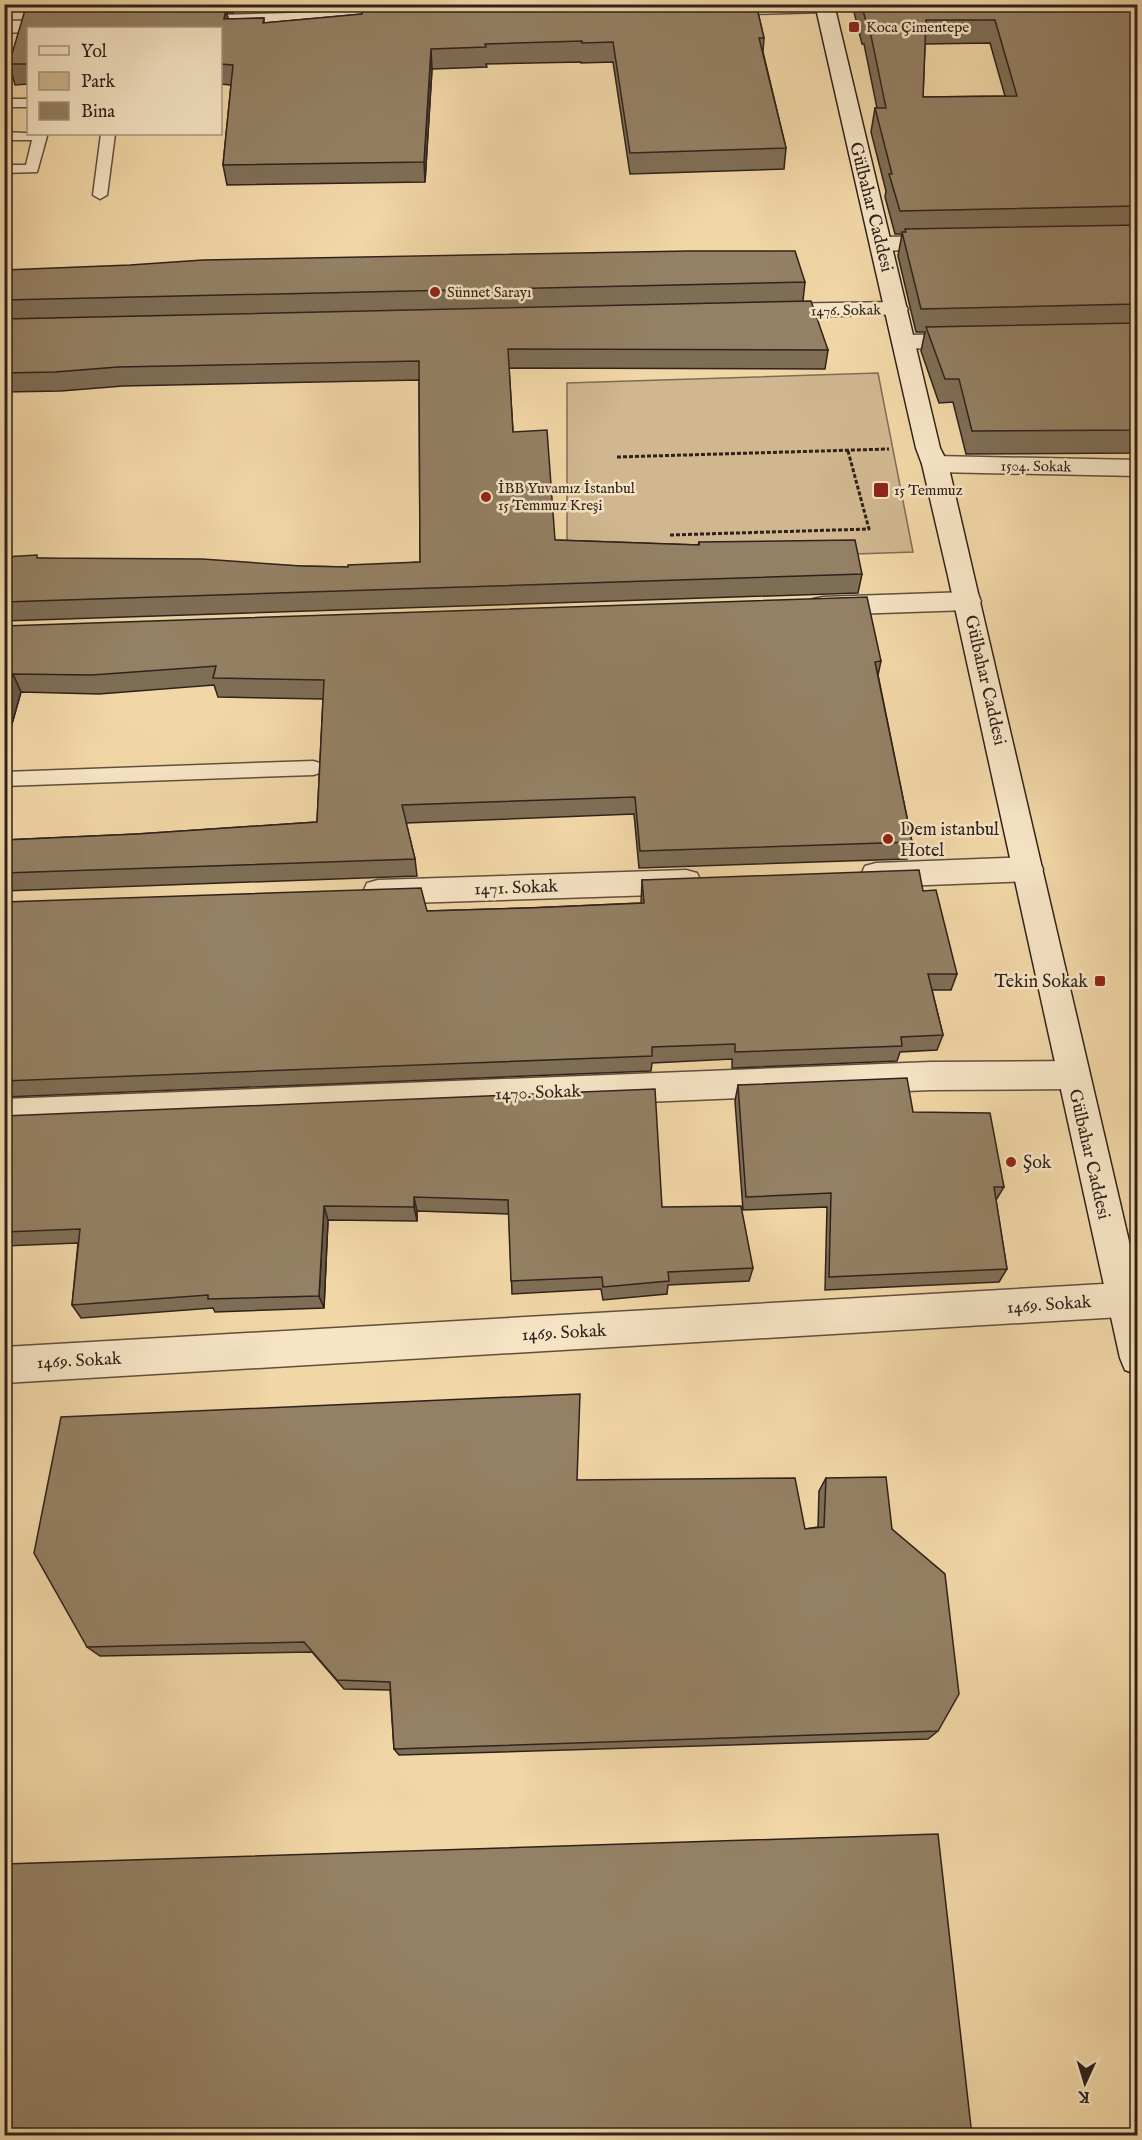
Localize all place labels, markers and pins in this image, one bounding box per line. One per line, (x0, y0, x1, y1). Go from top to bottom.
place label: Koca Çimentepe (866, 18, 969, 37)
marker: Koca Çimentepe (847, 20, 861, 34)
place label: Sünnet Sarayı (447, 283, 531, 302)
marker: Sünnet Sarayı (428, 285, 442, 299)
place label: İBB Yuvamız İstanbul 15 Temmuz Kreşi (498, 479, 636, 515)
marker: 15 Temmuz (872, 481, 890, 499)
place label: 15 Temmuz (894, 481, 963, 500)
marker: İBB Yuvamız İstanbul 15 Temmuz Kreşi (479, 490, 493, 504)
place label: Dem istanbul Hotel (900, 819, 999, 863)
marker: Dem istanbul Hotel (881, 832, 895, 846)
place label: Tekin Sokak (994, 971, 1088, 994)
marker: Tekin Sokak (1093, 974, 1107, 988)
place label: Şok (1023, 1152, 1052, 1175)
marker: Şok (1004, 1155, 1018, 1169)

